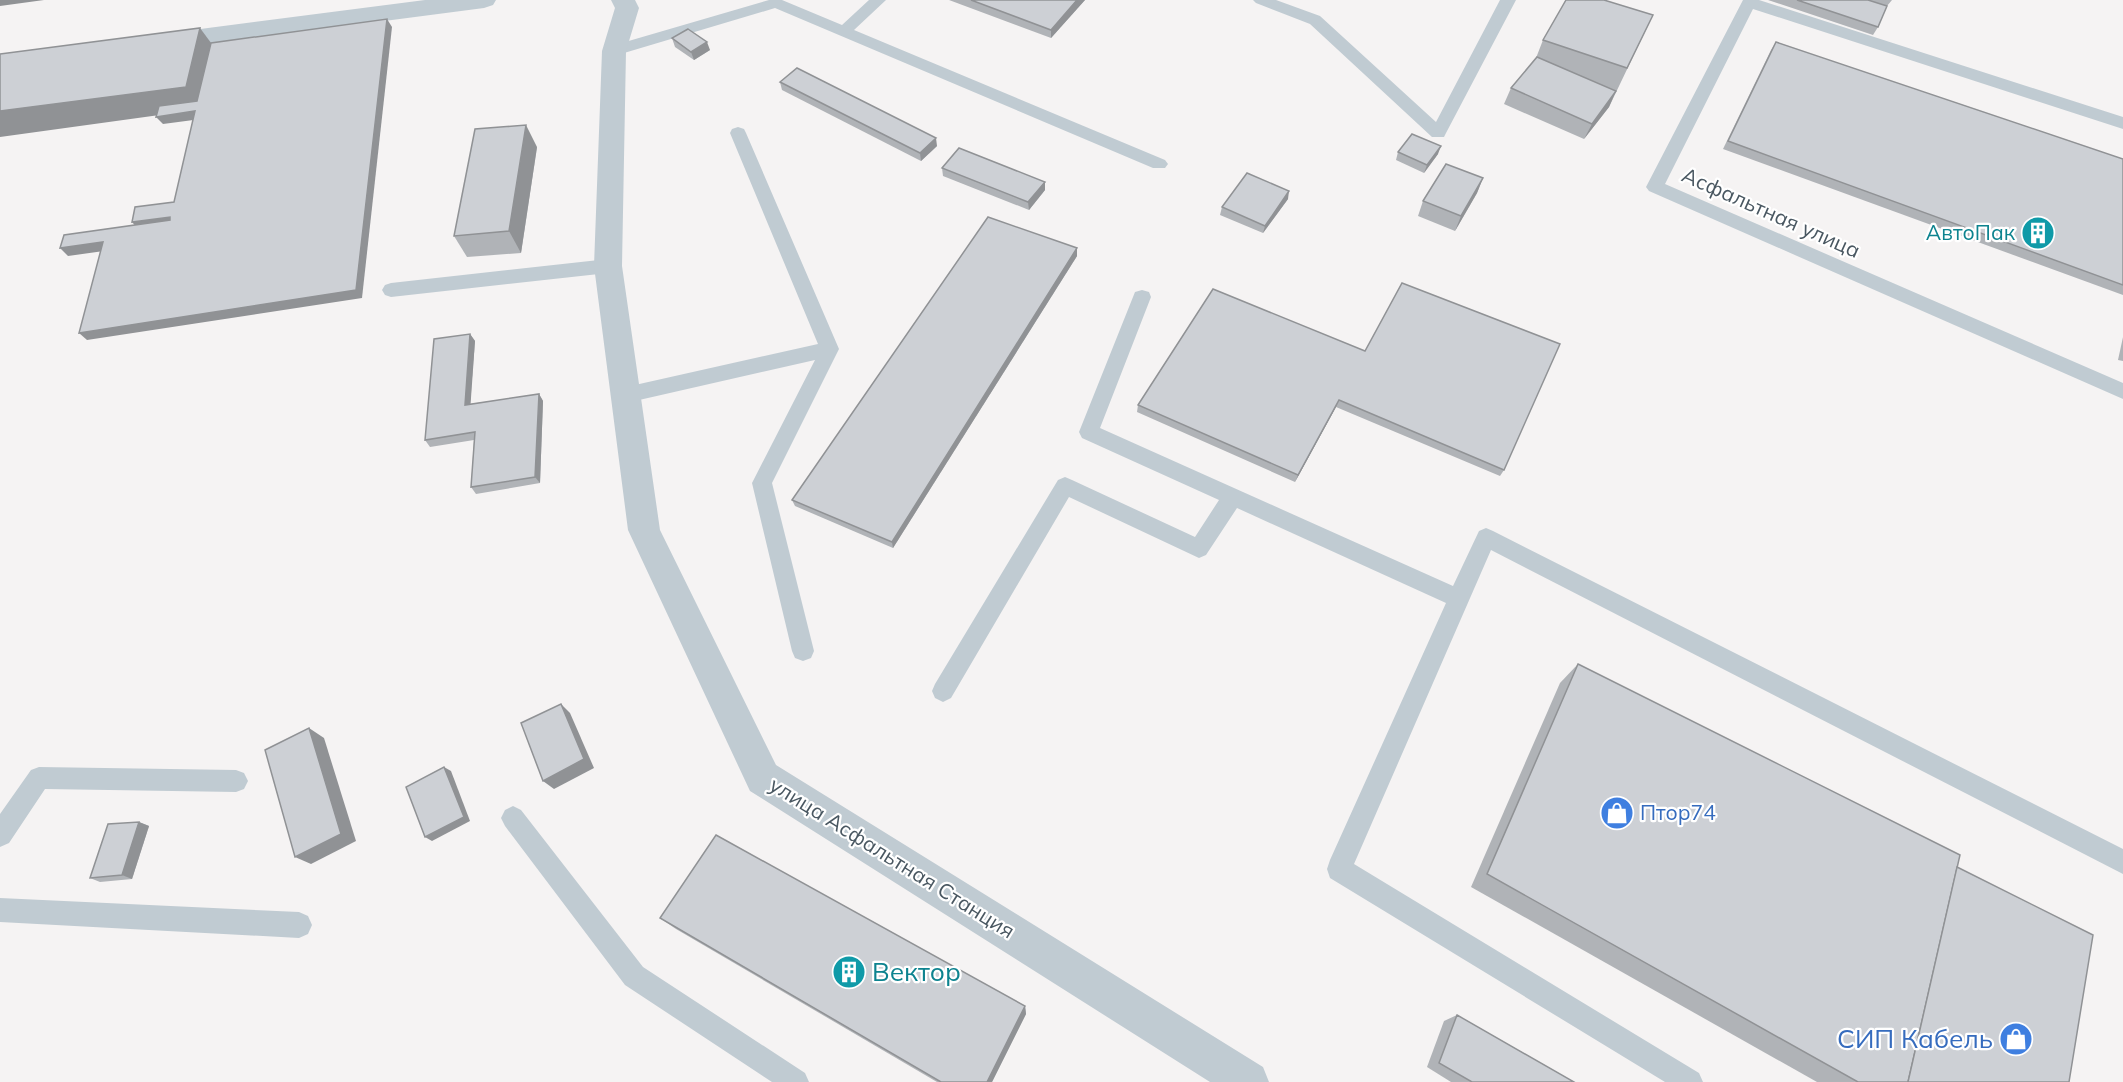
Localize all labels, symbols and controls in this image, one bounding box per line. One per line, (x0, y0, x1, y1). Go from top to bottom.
street label: Асфальтная улица (1678, 161, 1865, 263)
building icon: АвтоПак (2020, 215, 2056, 251)
place label: АвтоПак (1926, 219, 2016, 245)
street label: улица Асфальтная Станция (765, 771, 1020, 943)
shop icon: Птор74 (1599, 795, 1635, 831)
place label: Птор74 (1640, 799, 1716, 825)
building icon: Вектор (831, 954, 867, 990)
place label: Вектор (872, 955, 961, 988)
shop icon: СИП Кабель (1998, 1021, 2034, 1057)
place label: СИП Кабель (1837, 1022, 1993, 1055)

